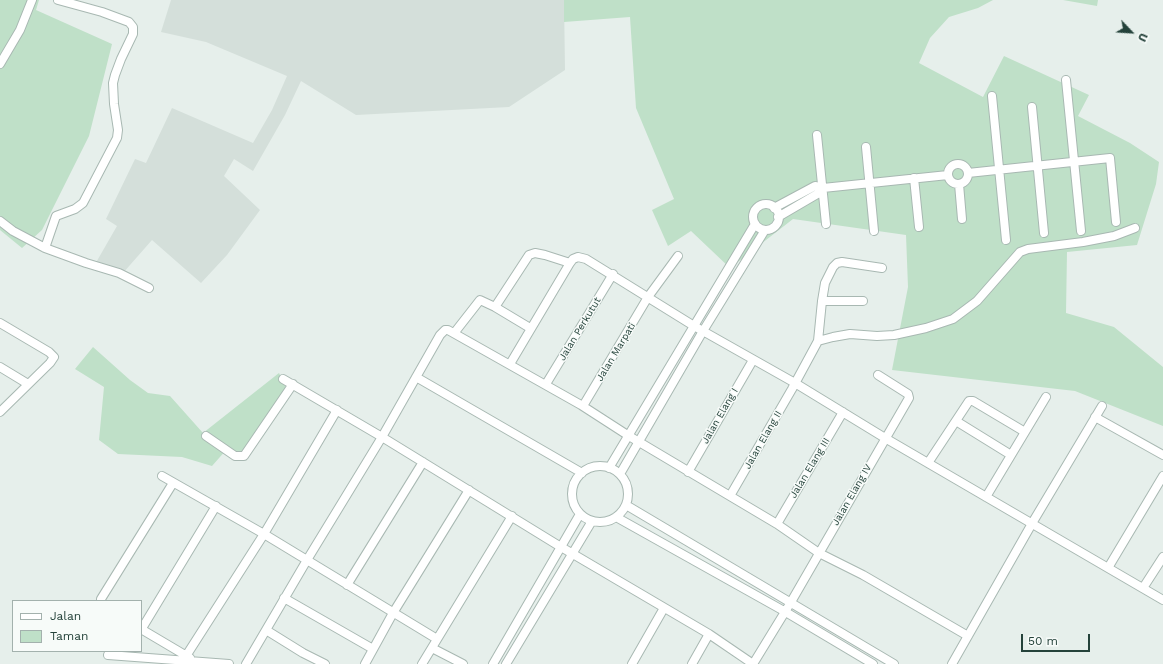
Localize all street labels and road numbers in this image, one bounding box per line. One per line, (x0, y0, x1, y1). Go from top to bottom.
street label: Jalan Perkutut (556, 295, 604, 363)
street label: Jalan Marpati (594, 321, 638, 383)
street label: Jalan Elang I (699, 386, 741, 446)
street label: Jalan Elang II (741, 409, 785, 471)
street label: Jalan Elang III (787, 436, 833, 500)
street label: Jalan Elang IV (830, 462, 874, 528)

